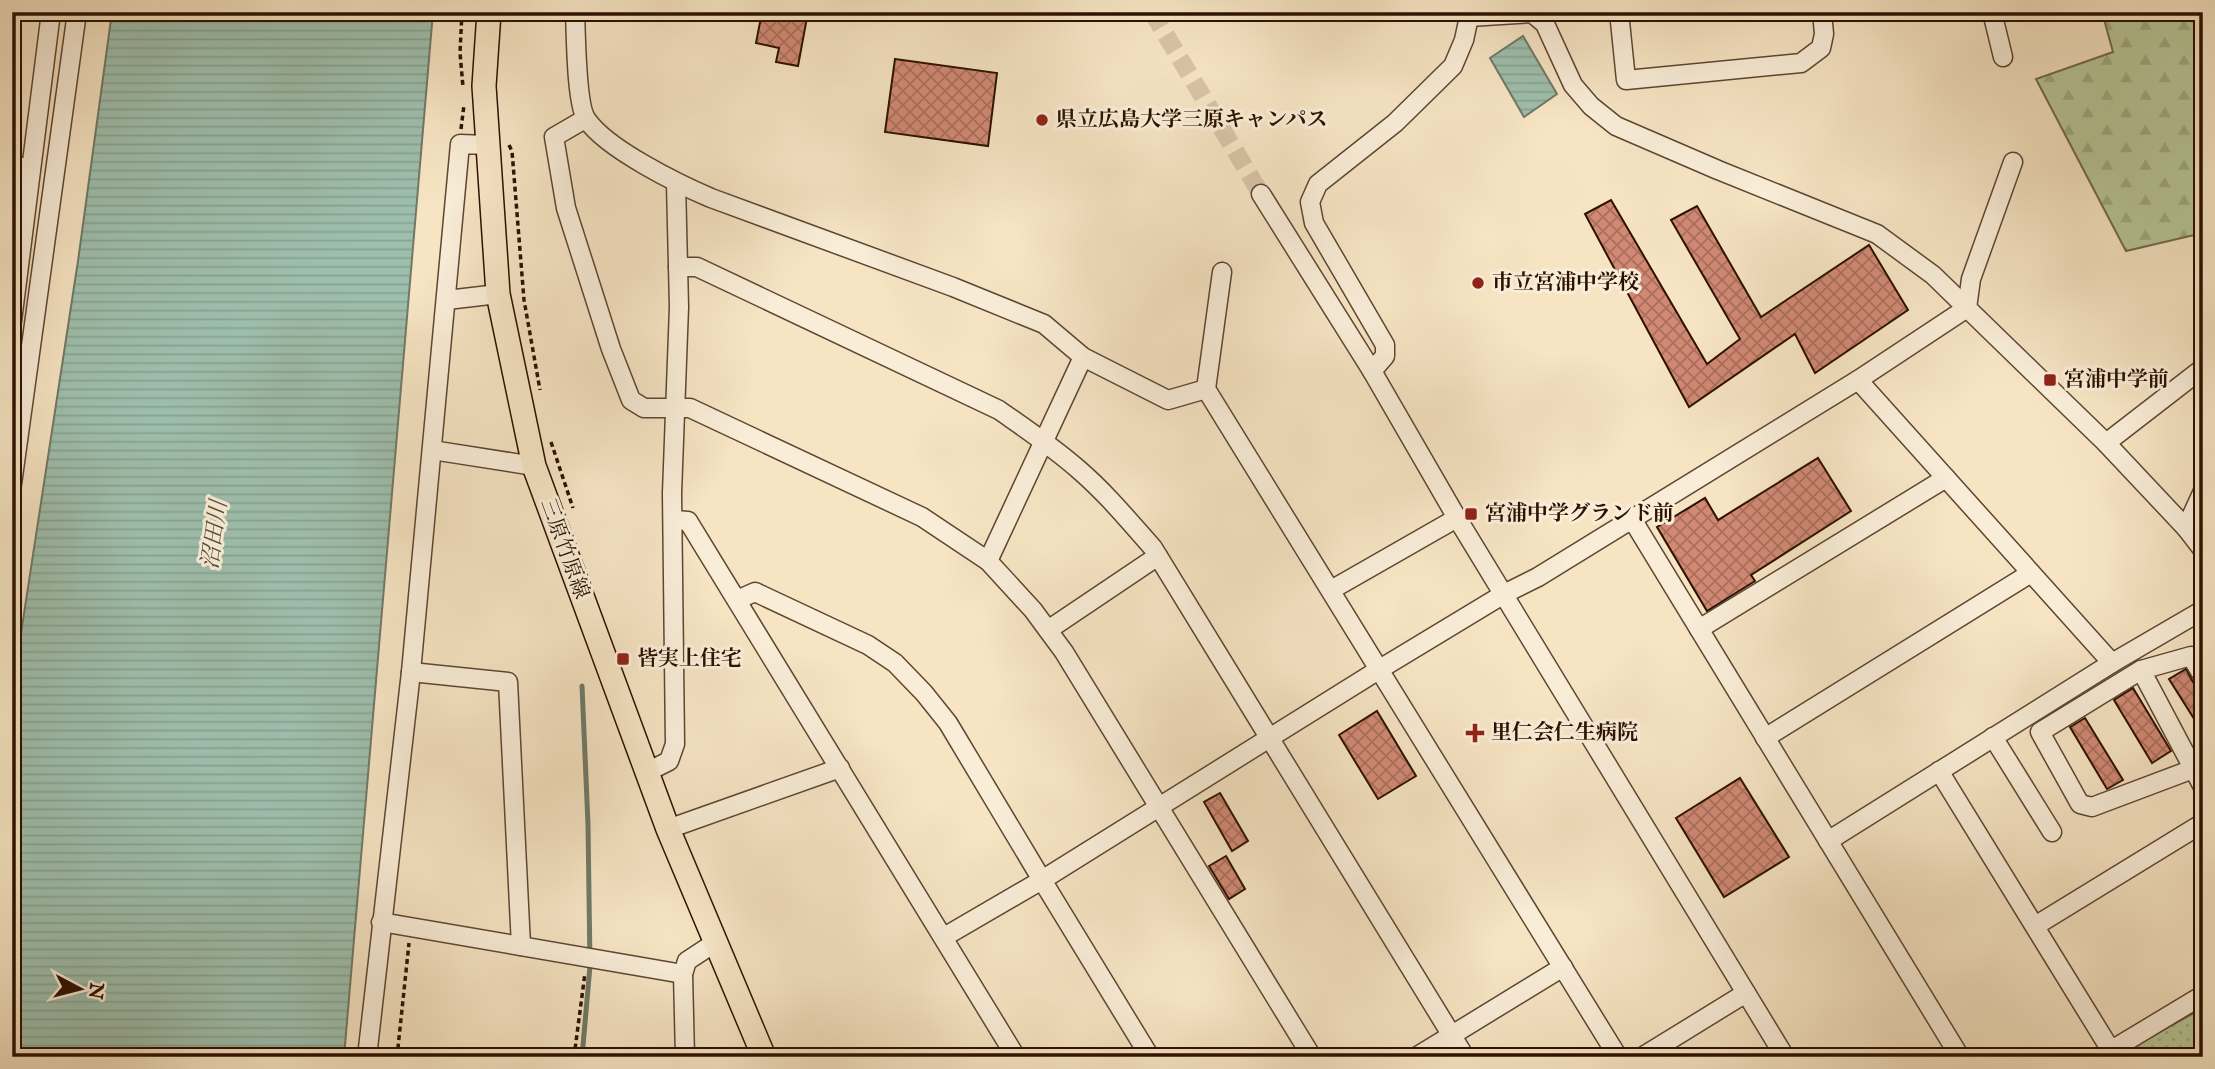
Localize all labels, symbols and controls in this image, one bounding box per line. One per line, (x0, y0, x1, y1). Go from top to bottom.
place label: 県立広島大学三原キャンパス (1056, 107, 1328, 134)
marker: 県立広島大学三原キャンパス (1034, 112, 1050, 128)
place label: 市立宮浦中学校 (1492, 270, 1639, 297)
marker: 市立宮浦中学校 (1470, 275, 1486, 291)
place label: 宮浦中学前 (2064, 367, 2169, 394)
marker: 宮浦中学前 (2042, 372, 2058, 388)
street label: 三原竹原線 (533, 495, 595, 603)
water label: 沼田川 (196, 496, 235, 571)
place label: 宮浦中学グランド前 (1485, 501, 1674, 528)
marker: 宮浦中学グランド前 (1463, 506, 1479, 522)
place label: 皆実上住宅 (637, 646, 742, 673)
marker: 皆実上住宅 (615, 651, 631, 667)
place label: 里仁会仁生病院 (1491, 720, 1638, 747)
marker: 里仁会仁生病院 (1465, 723, 1485, 743)
north arrow (46, 954, 116, 1024)
text: N (82, 980, 108, 1001)

